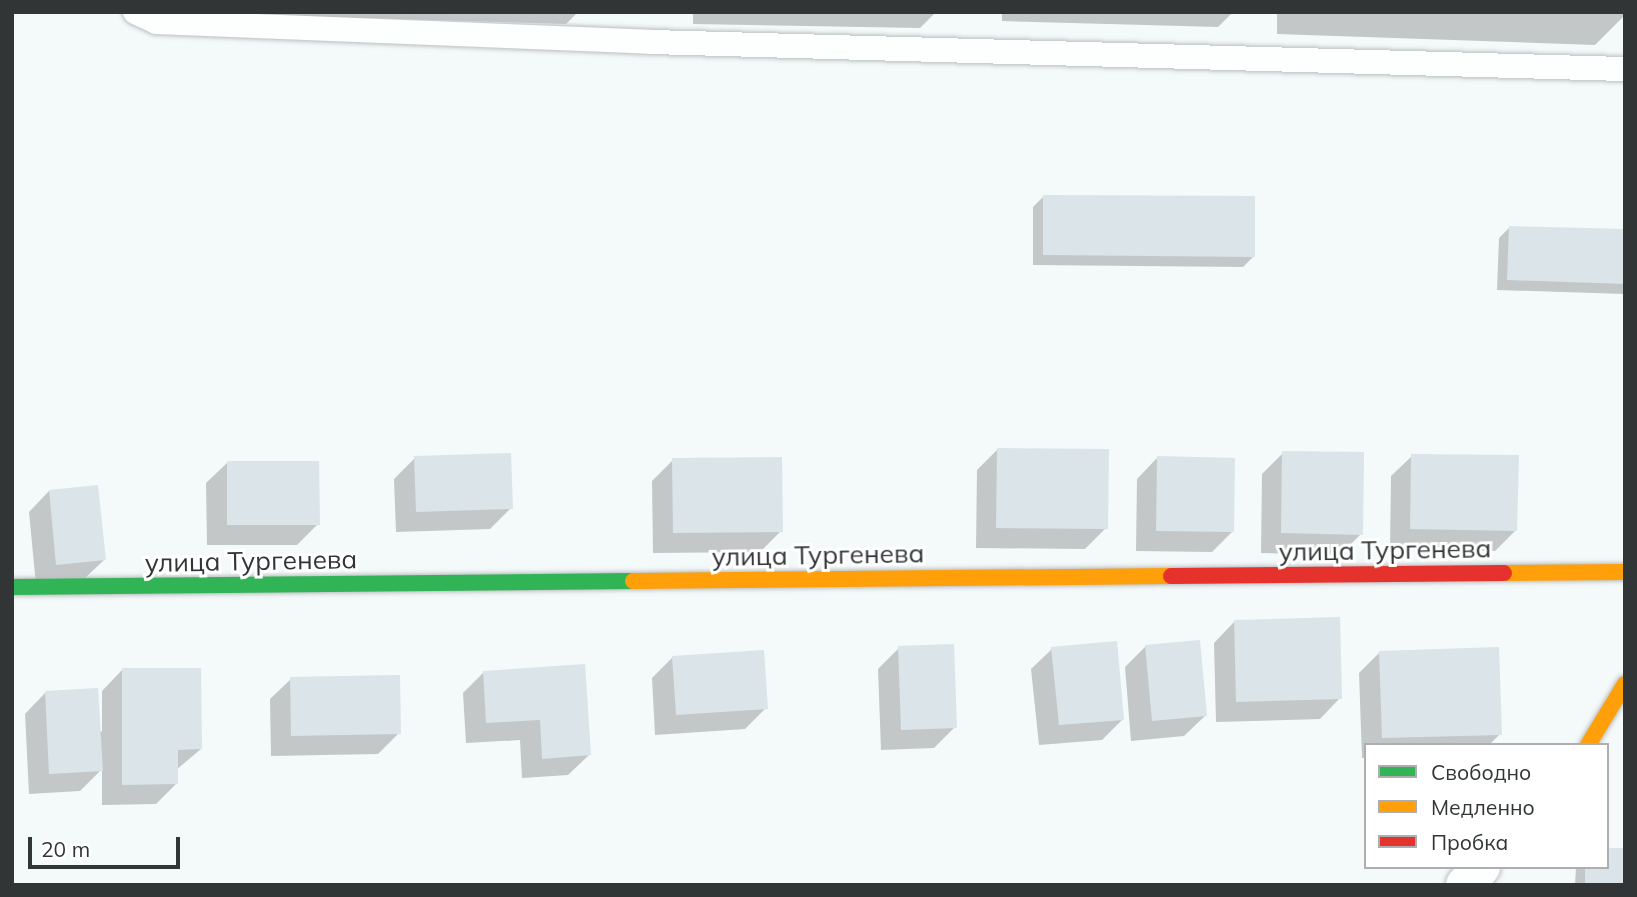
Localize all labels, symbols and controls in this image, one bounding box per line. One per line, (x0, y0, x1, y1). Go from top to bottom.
street label: улица Тургенева (1278, 533, 1492, 567)
street label: улица Тургенева (711, 538, 925, 572)
street label: улица Тургенева (144, 544, 358, 578)
legend (1364, 743, 1609, 869)
text: Свободно (1431, 759, 1531, 785)
text: Медленно (1431, 794, 1535, 820)
scale bar (32, 824, 184, 868)
text: Пробка (1431, 829, 1508, 855)
text: 20 m (41, 836, 90, 862)

